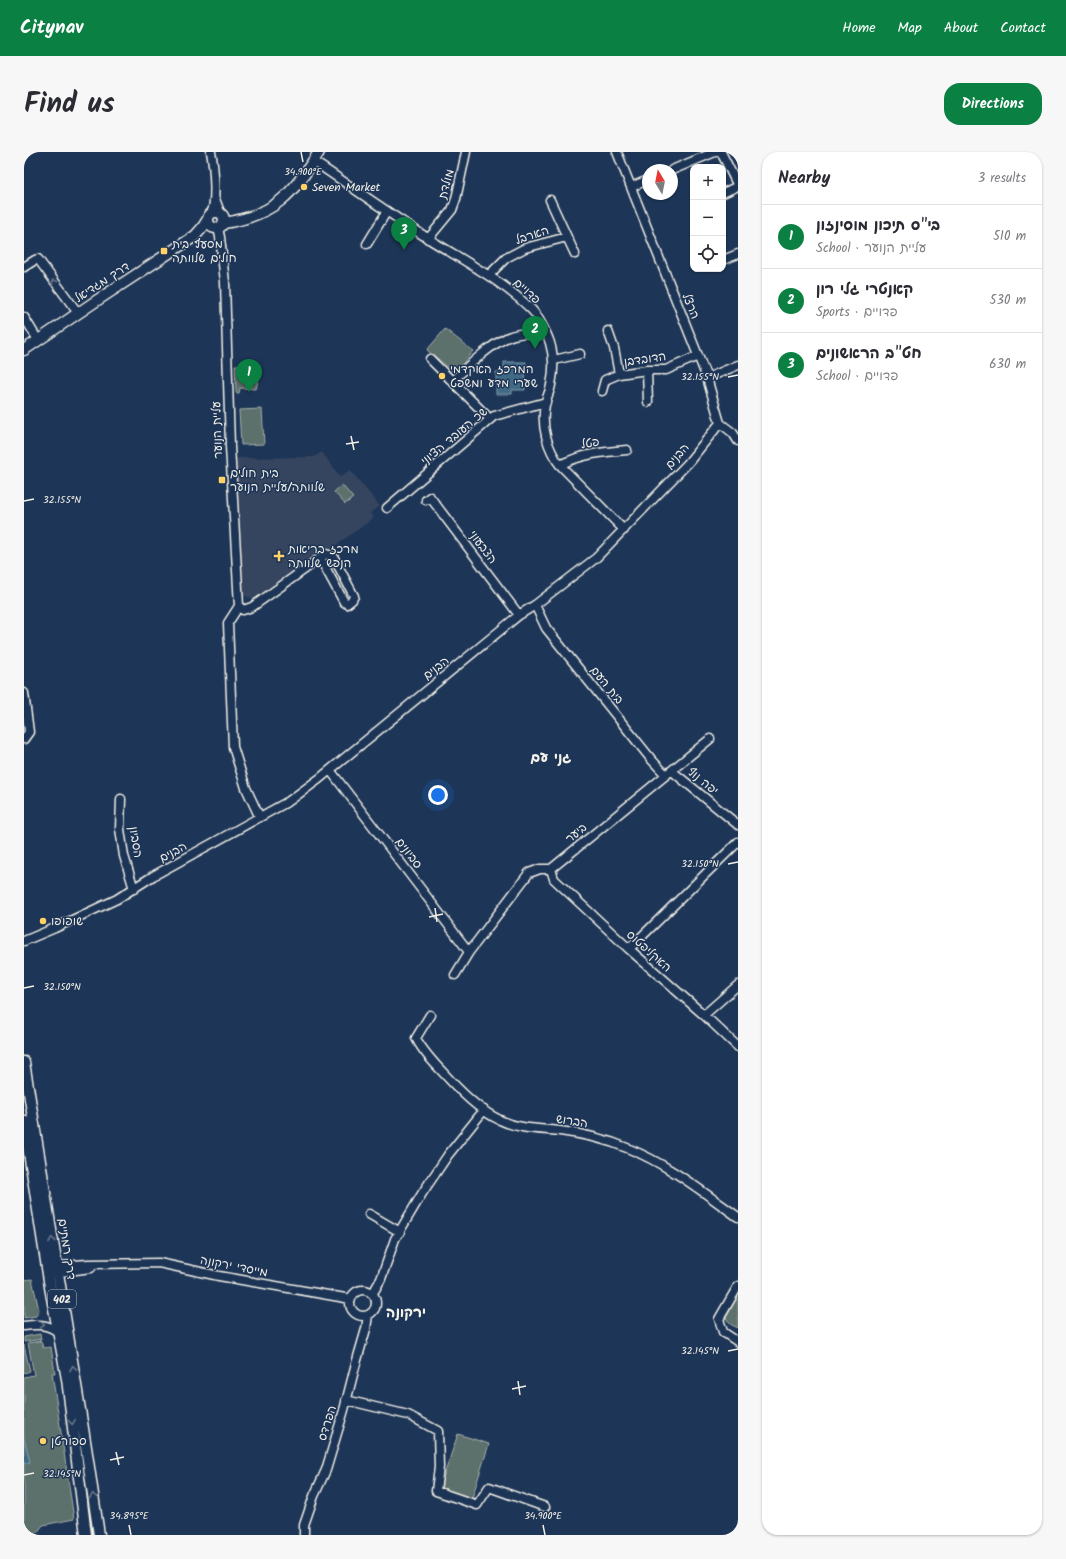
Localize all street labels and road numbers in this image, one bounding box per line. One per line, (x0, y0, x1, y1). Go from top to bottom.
street label: מולדת (433, 167, 460, 202)
street label: הארבל (513, 221, 551, 250)
street label: דרך מגדיאל (71, 257, 134, 307)
street label: פדויים (509, 274, 545, 309)
street label: הרצל (677, 290, 704, 322)
street label: הדובדבן (623, 347, 667, 372)
street label: עליית הנוער (207, 401, 228, 459)
street label: שכ העובד הציוני (417, 403, 492, 470)
street label: פטל (579, 433, 601, 454)
street label: הבנים (661, 439, 694, 474)
street label: הצבעוני (464, 526, 502, 568)
street label: הבנים (419, 652, 454, 685)
street label: בית העם (585, 662, 628, 709)
street label: יפה נוף (683, 763, 723, 800)
street label: ביער (561, 819, 591, 848)
street label: הסביון (124, 825, 147, 859)
street label: סביונים (390, 834, 427, 873)
street label: הבנים (156, 837, 191, 868)
street label: האקליפטוס (622, 926, 676, 977)
street label: הברוש (555, 1110, 589, 1133)
street label: דרך רמתיים (52, 1217, 81, 1281)
street label: מייסדי ירקונה (198, 1251, 269, 1282)
road number: 402 (48, 1290, 76, 1308)
street label: הפרדס (313, 1403, 342, 1443)

